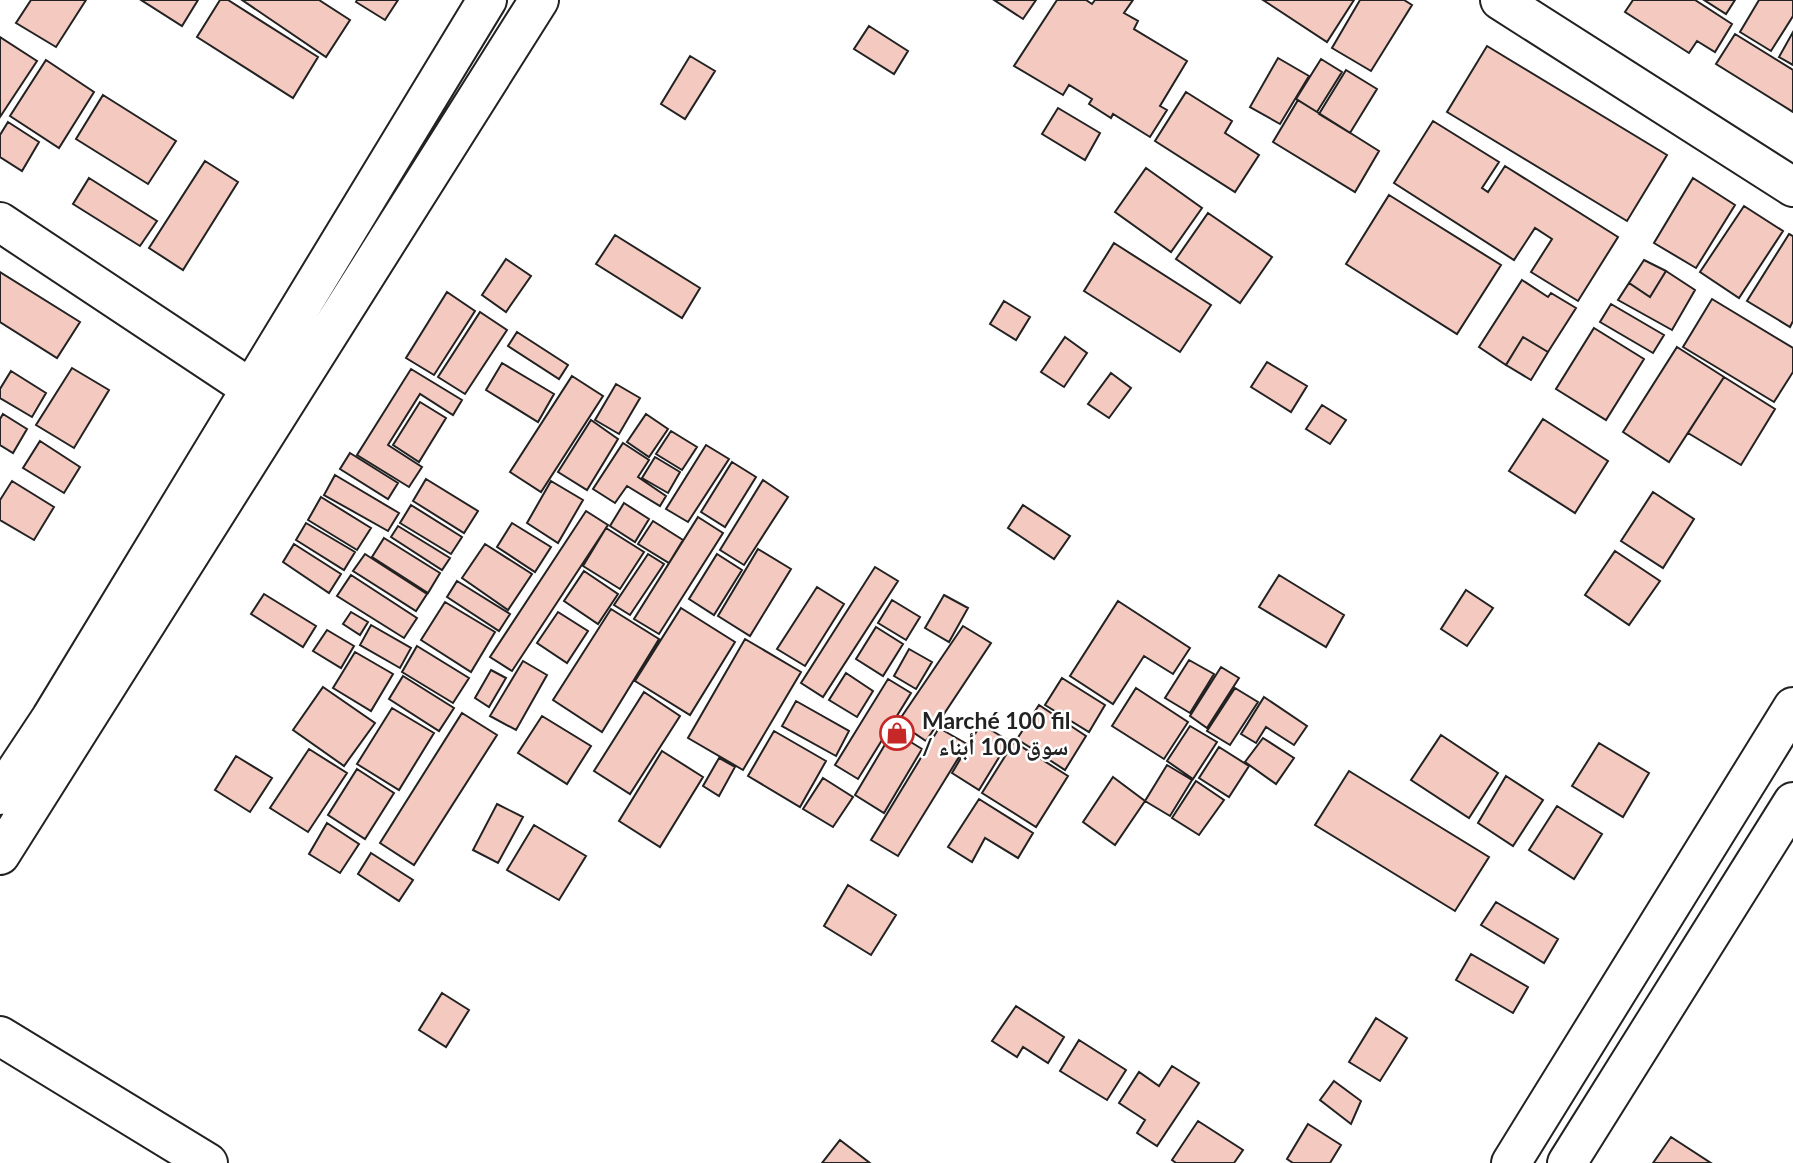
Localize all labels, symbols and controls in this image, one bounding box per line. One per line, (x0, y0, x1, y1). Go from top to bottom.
place label: Marché 100 fil / سوق 100 أبناء (922, 706, 1070, 761)
shop icon: Marché 100 fil / سوق 100 أبناء (878, 714, 916, 752)

